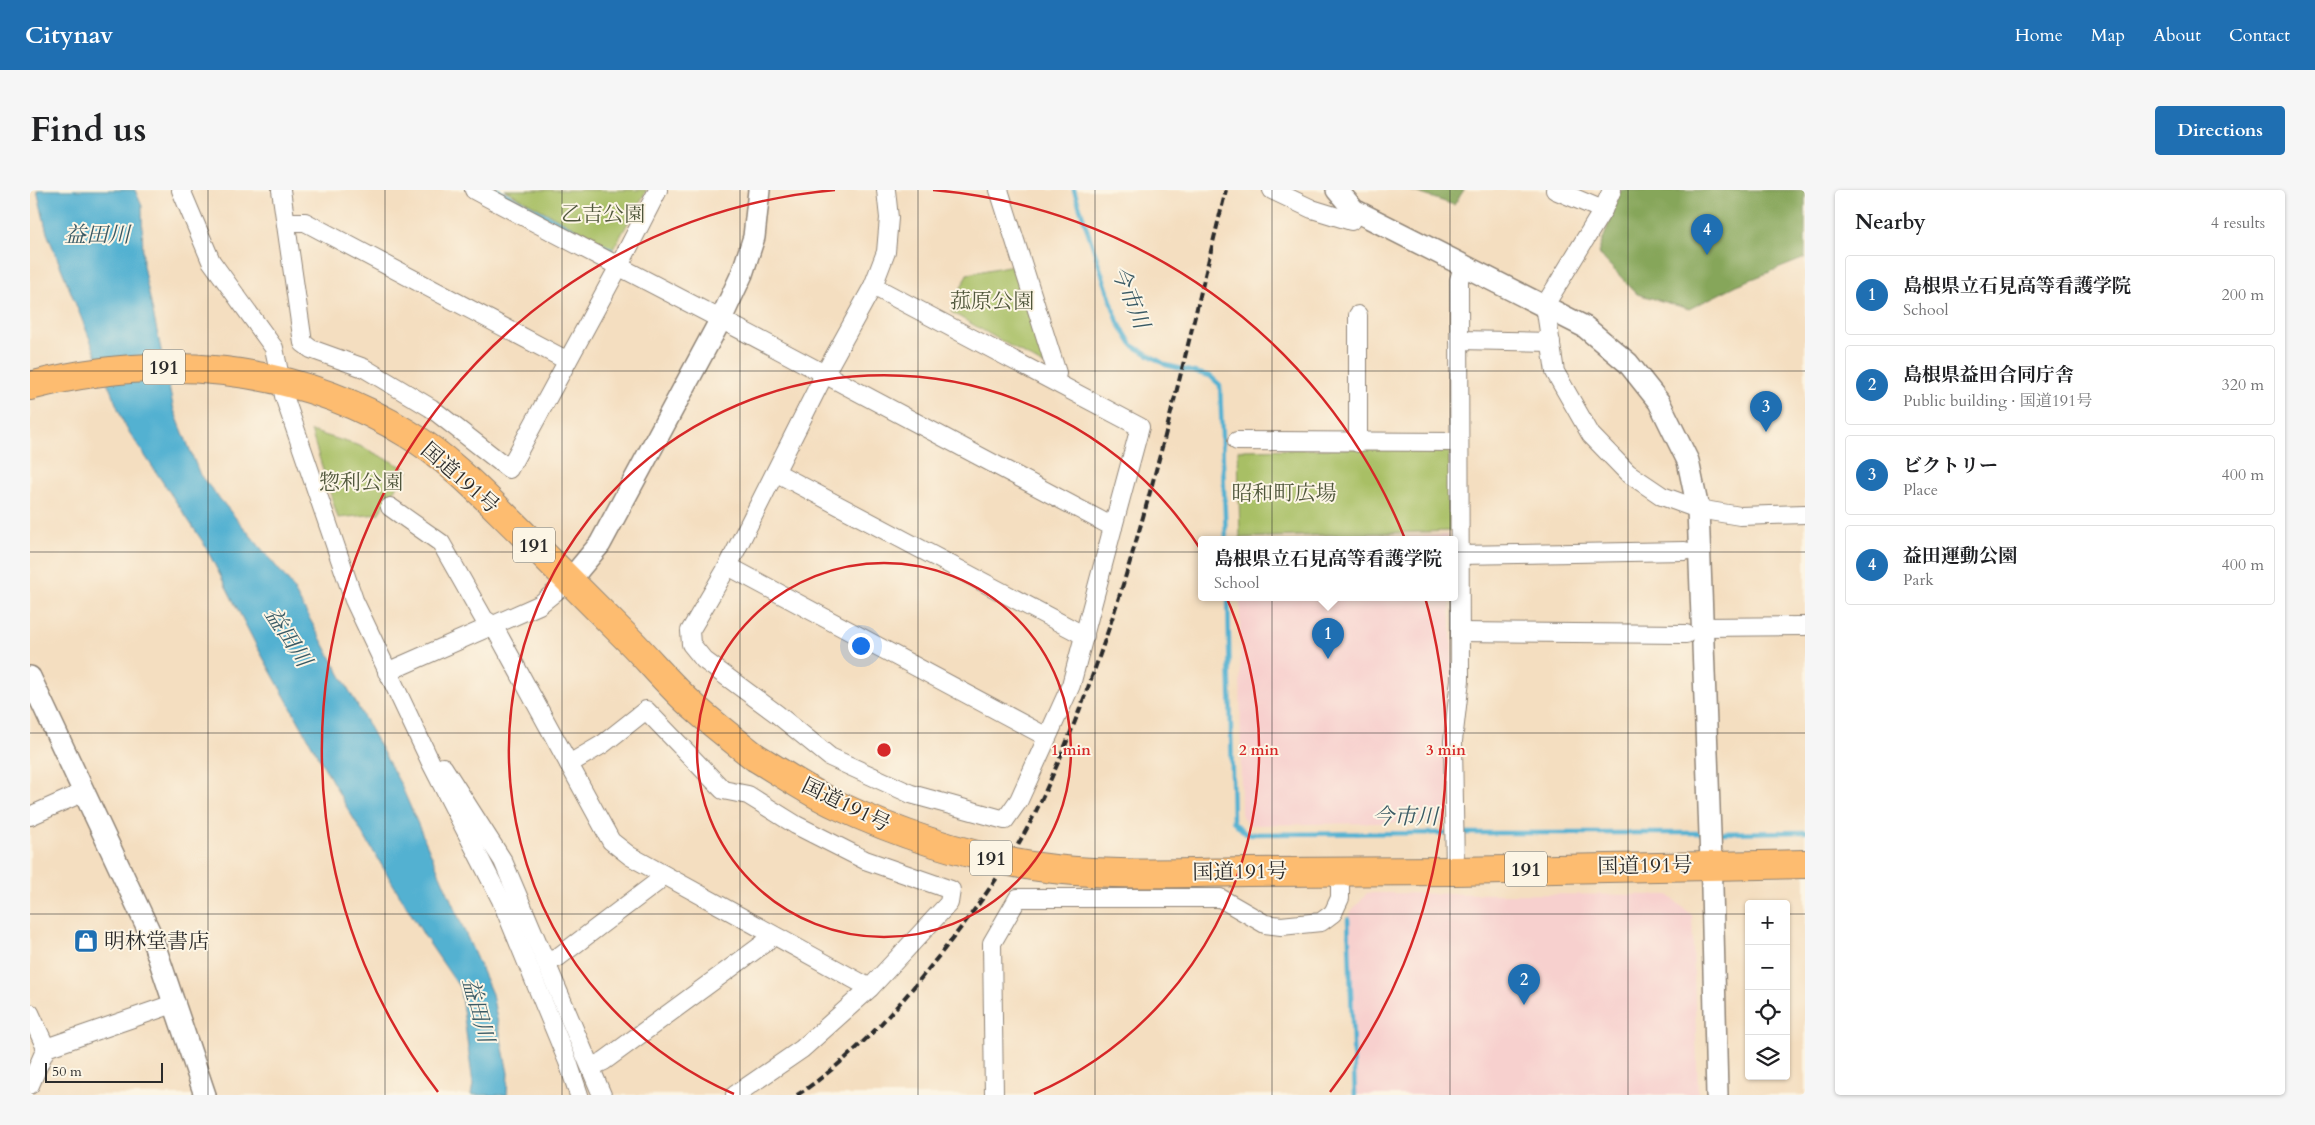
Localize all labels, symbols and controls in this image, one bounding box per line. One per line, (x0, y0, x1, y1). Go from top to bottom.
text: Citynav (25, 19, 113, 52)
text: Home (2015, 23, 2063, 48)
text: Map (2091, 23, 2125, 48)
text: About (2153, 23, 2201, 48)
text: Contact (2229, 23, 2290, 48)
text: Find us (30, 106, 146, 154)
button: Directions (2155, 106, 2285, 155)
park label: 乙吉公園 (561, 200, 645, 229)
text: Nearby (1855, 208, 1926, 237)
text: 4 results (2211, 212, 2265, 234)
pin: 4 (1691, 214, 1723, 255)
water label: 益田川 (64, 220, 132, 250)
water label: 今市川 (1104, 261, 1157, 335)
text: 島根県立石見高等看護学院 (1903, 273, 2131, 299)
text: 1 (1868, 284, 1876, 306)
text: 200 m (2222, 284, 2264, 306)
park label: 菰原公園 (950, 287, 1034, 316)
text: School (1903, 299, 1948, 321)
road number: 191 (143, 350, 185, 384)
text: 島根県益田合同庁舎 (1903, 362, 2074, 388)
text: 2 (1868, 374, 1876, 396)
text: 320 m (2222, 374, 2264, 396)
text: Public building · 国道191号 (1903, 390, 2092, 412)
pin: 3 (1750, 391, 1782, 432)
street label: 国道191号 (415, 436, 505, 520)
text: ビクトリー (1903, 453, 1998, 479)
text: 3 (1868, 464, 1876, 486)
text: 400 m (2222, 464, 2264, 486)
park label: 惣利公園 (319, 468, 403, 497)
park label: 昭和町広場 (1232, 479, 1337, 508)
text: Place (1903, 479, 1938, 501)
road number: 191 (513, 528, 555, 562)
popup (1198, 536, 1458, 601)
text: 益田運動公園 (1903, 543, 2017, 569)
text: 島根県立石見高等看護学院 (1214, 546, 1442, 572)
text: 4 (1868, 554, 1876, 576)
text: 400 m (2222, 554, 2264, 576)
text: Park (1903, 569, 1934, 591)
text: School (1214, 572, 1259, 594)
water label: 益田川 (257, 601, 320, 675)
pin: 1 (1312, 618, 1344, 659)
your location (848, 633, 874, 659)
text: 1 min (1051, 740, 1091, 760)
text: 2 min (1239, 740, 1279, 760)
text: 3 min (1426, 740, 1466, 760)
centre of rings (875, 741, 893, 759)
street label: 国道191号 (797, 771, 895, 839)
water label: 今市川 (1372, 802, 1440, 832)
road number: 191 (970, 840, 1012, 876)
street label: 国道191号 (1597, 851, 1693, 881)
road number: 191 (1505, 852, 1547, 886)
street label: 国道191号 (1192, 857, 1288, 887)
map controls (1745, 900, 1790, 1080)
button: + (1745, 900, 1790, 945)
place label: 明林堂書店 (104, 927, 209, 956)
shop icon: 明林堂書店 (73, 928, 99, 954)
button: − (1745, 945, 1790, 990)
pin: 2 (1508, 964, 1540, 1005)
water label: 益田川 (455, 974, 502, 1048)
button: locate (1745, 990, 1790, 1035)
button: layers (1745, 1035, 1790, 1080)
scale bar (45, 1060, 162, 1083)
text: 50 m (52, 1062, 82, 1081)

